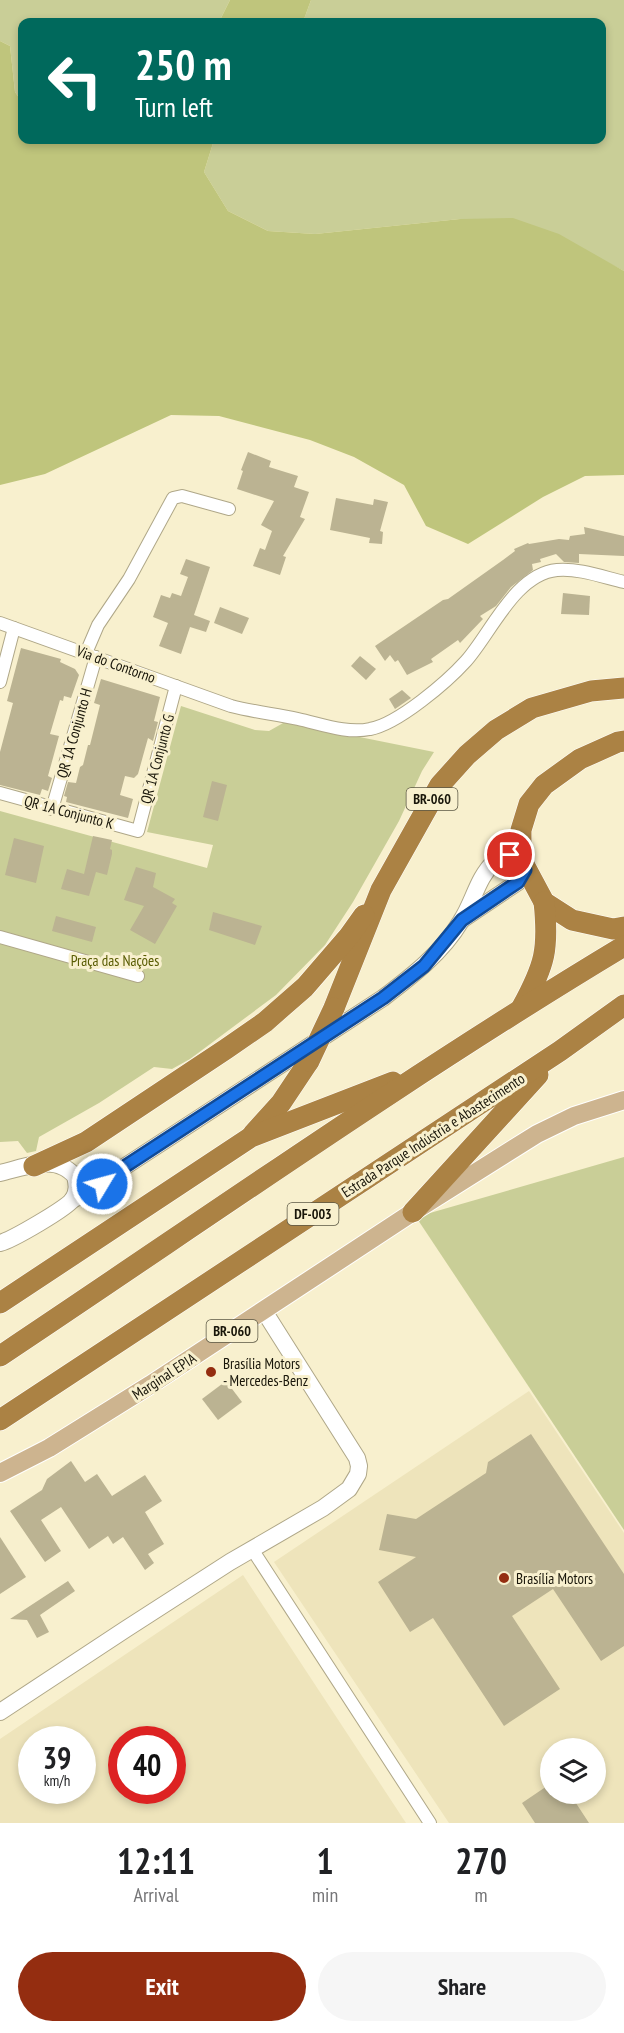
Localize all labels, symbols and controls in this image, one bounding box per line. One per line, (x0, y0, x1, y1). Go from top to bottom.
text: 250 m (135, 37, 232, 92)
icon: left (36, 42, 114, 120)
text: Turn left (135, 90, 213, 124)
street label: Via do Contorno (73, 641, 158, 687)
street label: QR 1A Conjunto H (52, 686, 96, 780)
street label: QR 1A Conjunto G (136, 712, 178, 806)
road number: BR-060 (406, 788, 458, 810)
street label: QR 1A Conjunto K (22, 791, 116, 833)
pin (484, 829, 535, 880)
icon: arrive (493, 838, 526, 871)
park label: Praça das Nações (71, 951, 159, 970)
street label: Estrada Parque Indústria e Abastecimento (338, 1069, 528, 1201)
position arrow (70, 1152, 134, 1216)
road number: DF-003 (288, 1203, 338, 1225)
road number: BR-060 (206, 1320, 258, 1342)
street label: Marginal EPIA (128, 1348, 200, 1404)
place label: Brasília Motors - Mercedes-Benz (223, 1354, 308, 1390)
marker: Brasília Motors - Mercedes-Benz (204, 1365, 218, 1379)
place label: Brasília Motors (516, 1569, 593, 1588)
marker: Brasília Motors (497, 1571, 511, 1585)
speed limit sign: 40 (108, 1726, 186, 1804)
text: 39 (43, 1738, 71, 1777)
map controls (540, 1738, 606, 1804)
button: layers (540, 1738, 606, 1804)
text: km/h (44, 1771, 70, 1790)
text: 12:11 (117, 1837, 195, 1884)
text: 1 (316, 1837, 334, 1884)
text: 270 (455, 1837, 507, 1884)
text: Arrival (133, 1882, 179, 1908)
text: min (312, 1882, 338, 1908)
text: m (475, 1882, 488, 1908)
button: Exit (18, 1952, 306, 2021)
button: Share (318, 1952, 606, 2021)

